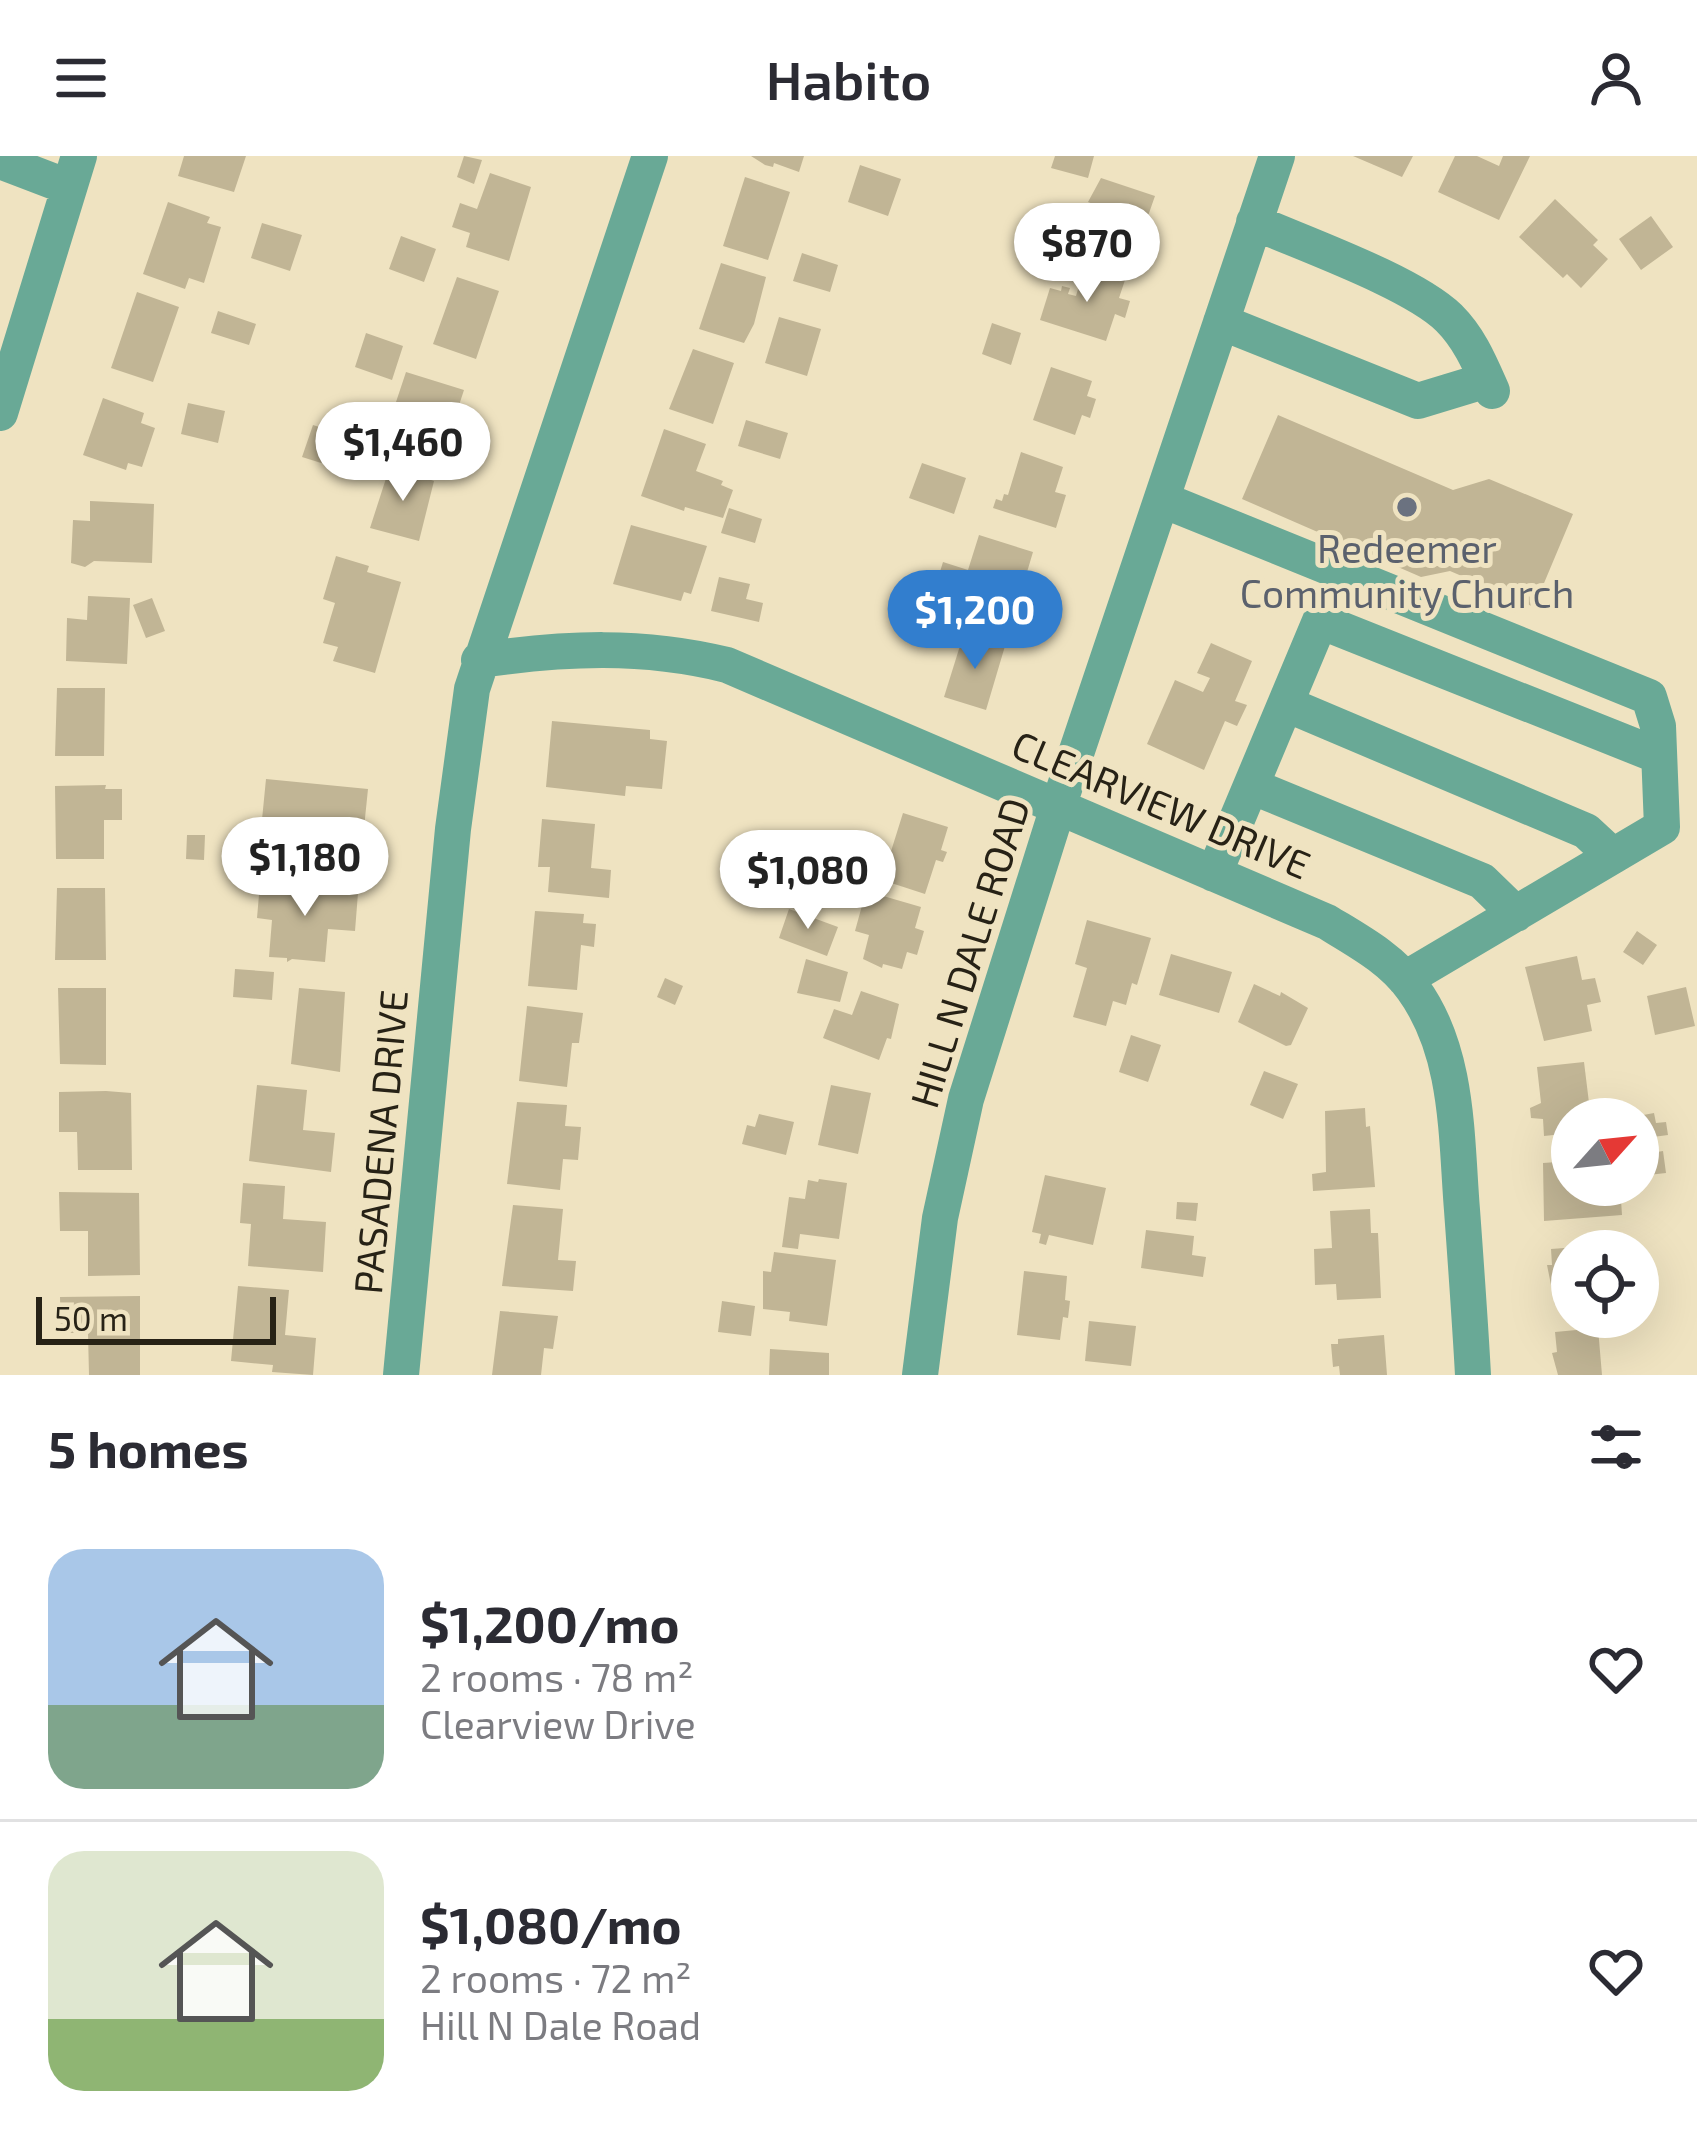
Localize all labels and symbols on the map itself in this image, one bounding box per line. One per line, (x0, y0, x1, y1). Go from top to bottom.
pin: $870 (1016, 203, 1158, 305)
pin: $1,460 (305, 402, 501, 504)
marker: Redeemer Community Church (1394, 494, 1420, 520)
place label: Redeemer Community Church (1240, 524, 1574, 616)
pin: $1,200 (877, 570, 1073, 672)
street label: CLEARVIEW DRIVE (1006, 720, 1318, 888)
street label: HILL N DALE ROAD (899, 792, 1038, 1113)
pin: $1,180 (207, 817, 403, 919)
pin: $1,080 (710, 830, 906, 932)
street label: PASADENA DRIVE (343, 988, 416, 1296)
north arrow (1551, 1098, 1659, 1206)
scale bar (36, 1291, 276, 1344)

